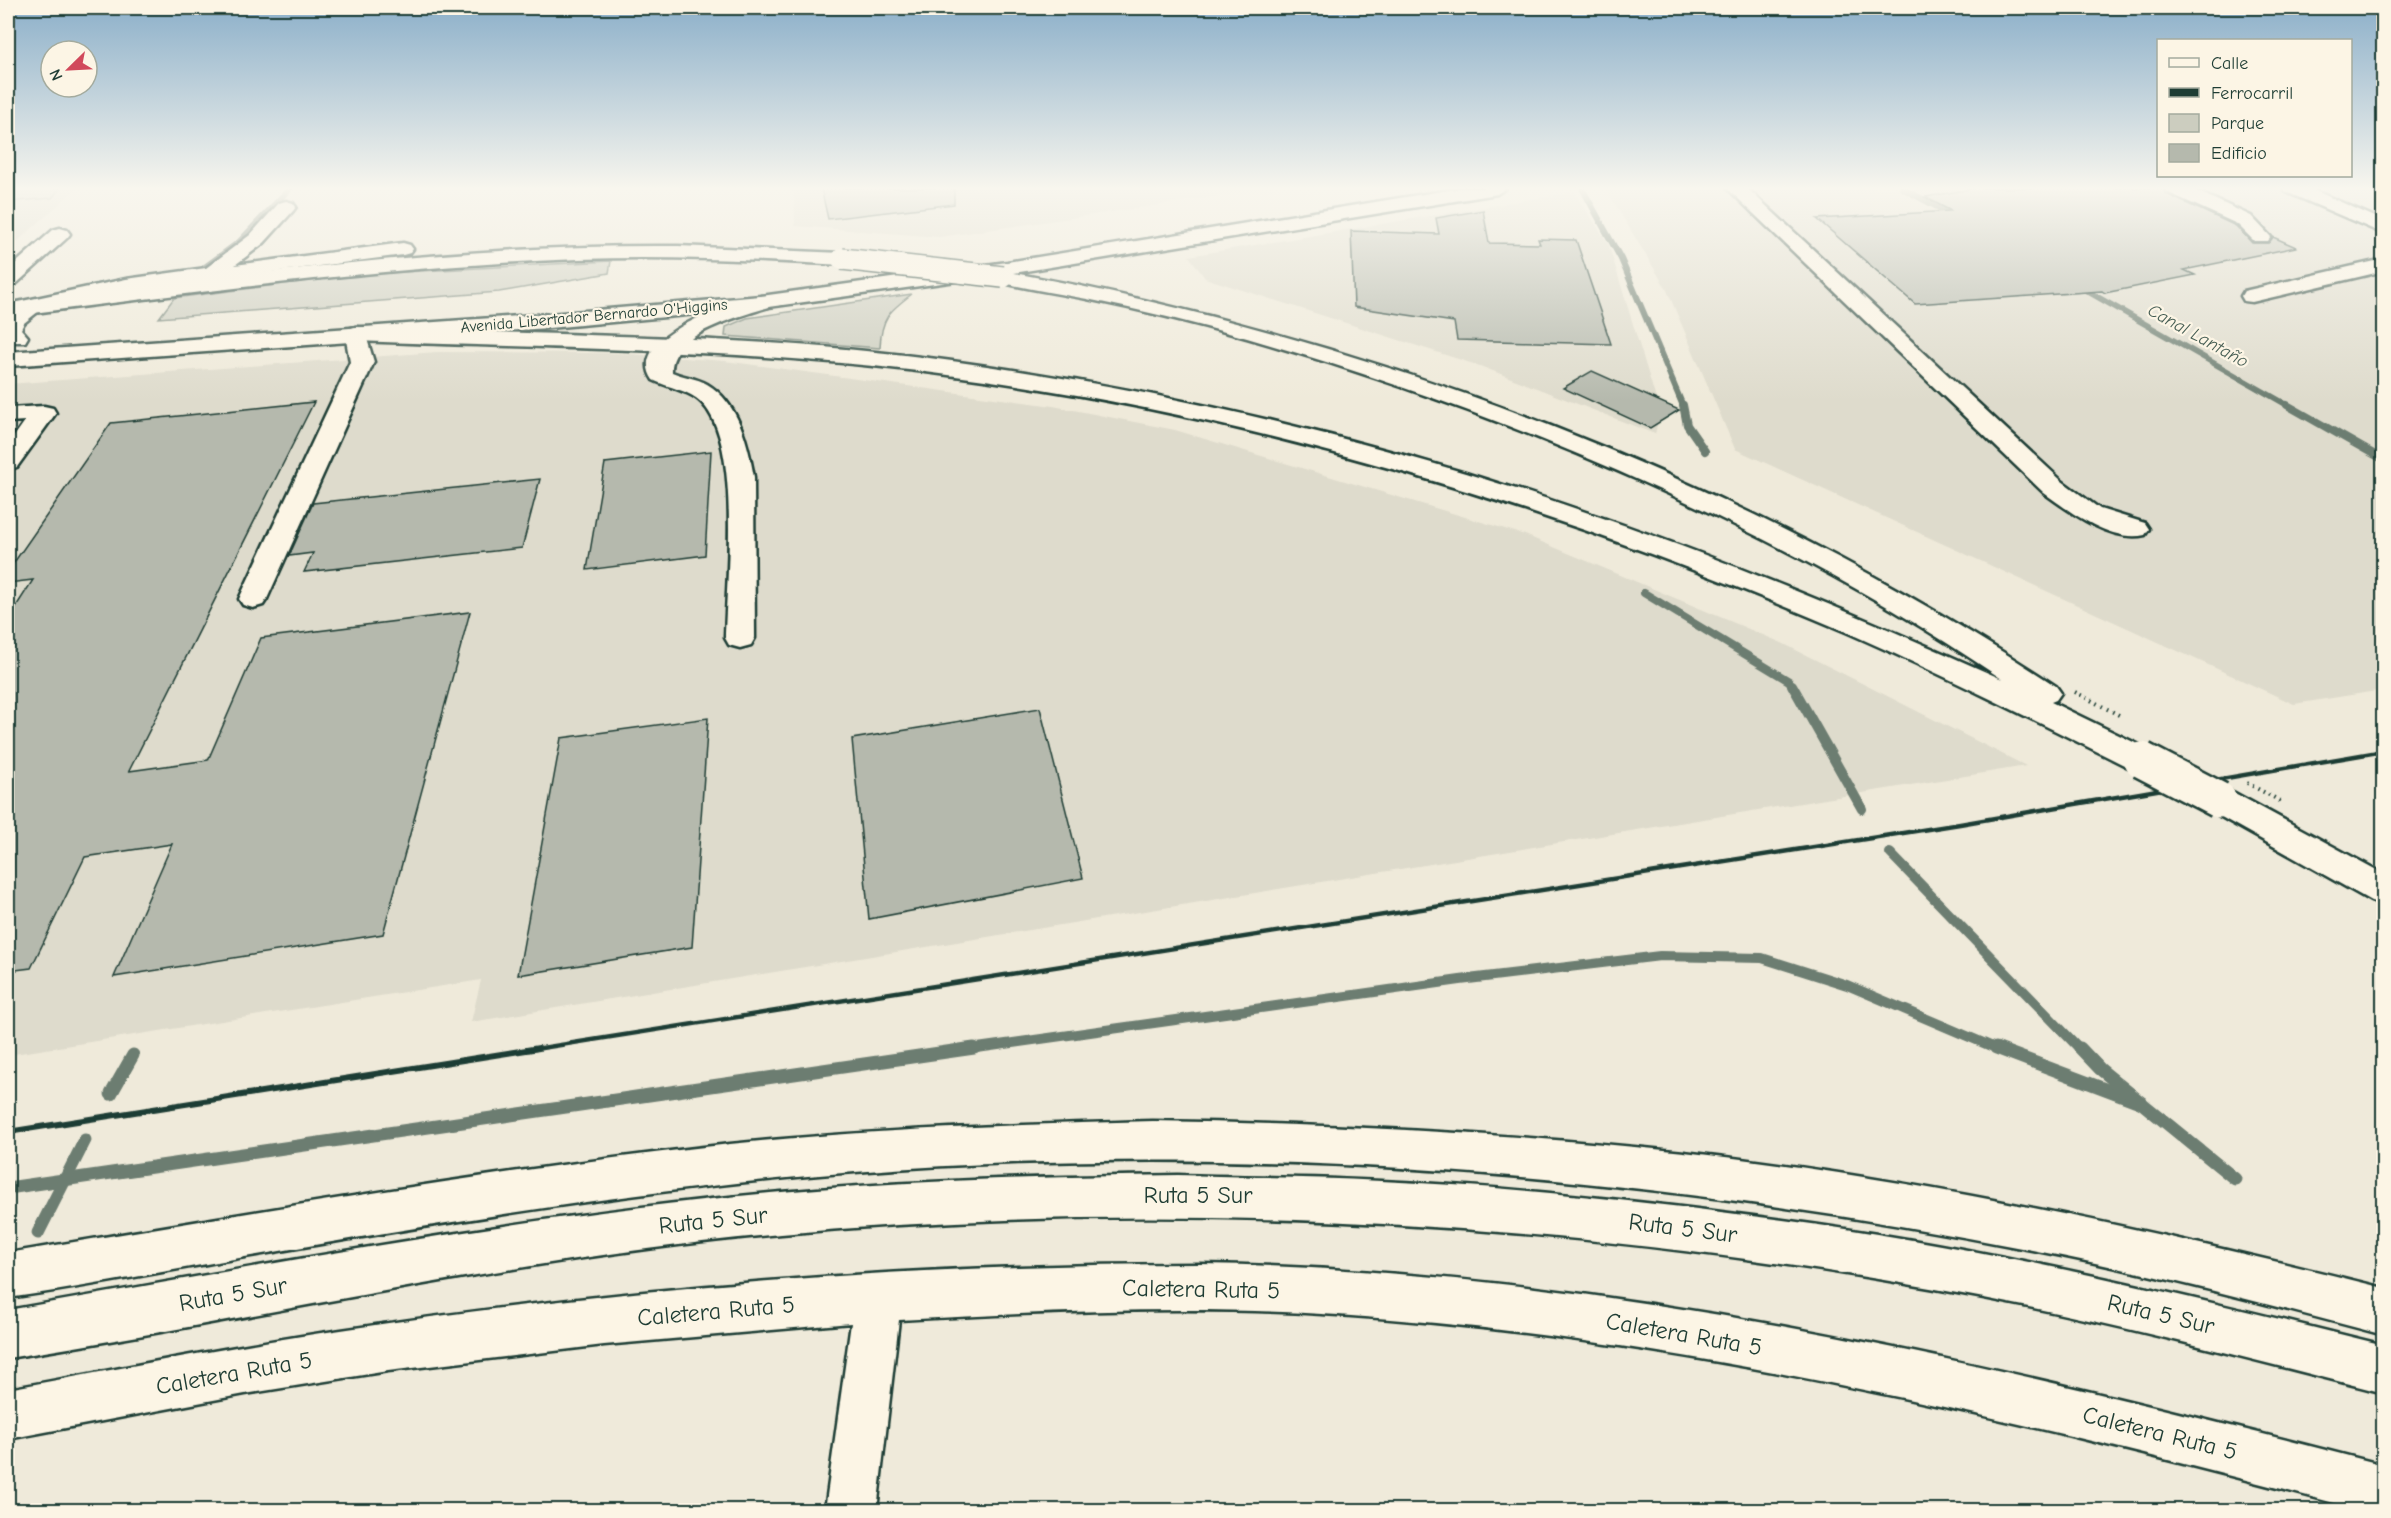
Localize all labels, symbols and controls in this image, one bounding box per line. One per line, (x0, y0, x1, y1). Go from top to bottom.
north arrow (39, 39, 99, 99)
legend (2157, 39, 2352, 177)
text: Calle (2211, 53, 2248, 74)
text: N (46, 66, 67, 83)
text: Ferrocarril (2211, 83, 2293, 104)
text: Parque (2211, 113, 2264, 134)
text: Edificio (2211, 143, 2267, 164)
street label: Avenida Libertador Bernardo O'Higgins (460, 295, 729, 337)
water label: Canal Lantaño (2144, 300, 2252, 372)
street label: Ruta 5 Sur (1143, 1181, 1253, 1209)
street label: Ruta 5 Sur (657, 1200, 769, 1240)
street label: Ruta 5 Sur (1627, 1207, 1739, 1249)
street label: Ruta 5 Sur (177, 1271, 290, 1317)
street label: Caletera Ruta 5 (1122, 1274, 1280, 1304)
street label: Ruta 5 Sur (2105, 1288, 2218, 1340)
street label: Caletera Ruta 5 (636, 1290, 796, 1332)
street label: Caletera Ruta 5 (1604, 1306, 1764, 1362)
street label: Caletera Ruta 5 (154, 1345, 314, 1401)
street label: Caletera Ruta 5 (2080, 1400, 2240, 1466)

